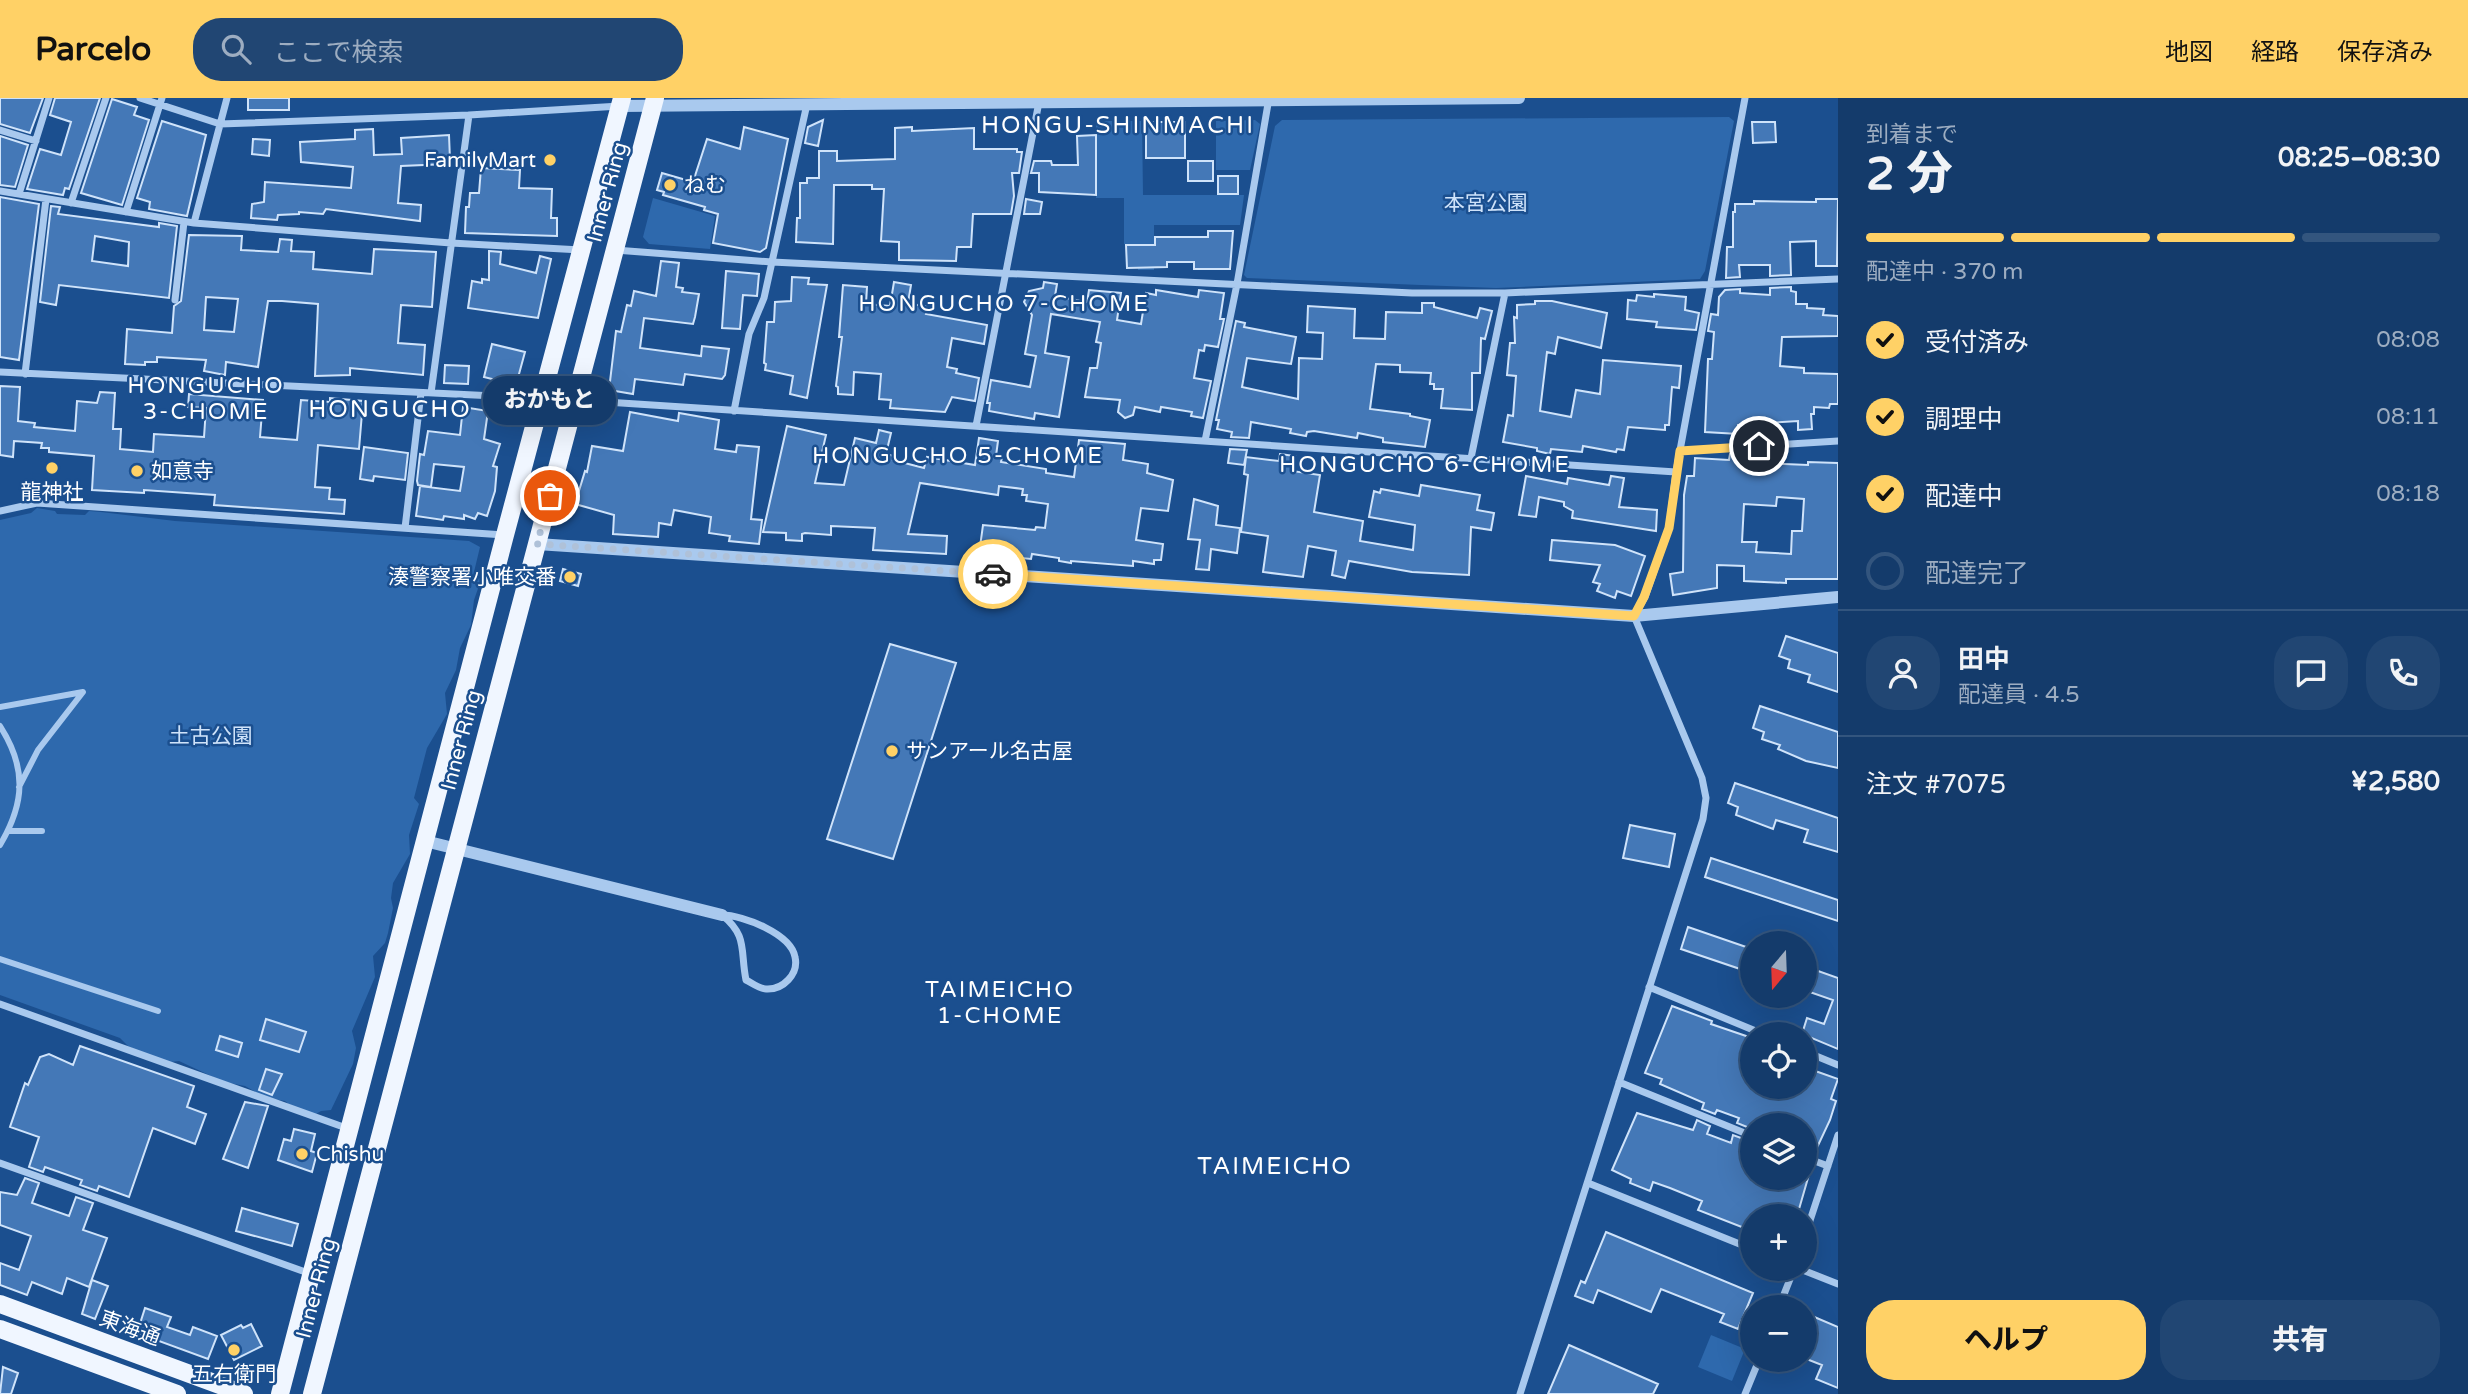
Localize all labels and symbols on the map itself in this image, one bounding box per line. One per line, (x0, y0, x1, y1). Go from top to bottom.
district label: HONGU-SHINMACHI (981, 111, 1255, 140)
street label: Inner Ring (582, 139, 633, 245)
place label: FamilyMart (424, 148, 536, 173)
marker: FamilyMart (542, 152, 558, 168)
place label: ねむ (684, 173, 726, 198)
marker: ねむ (662, 177, 678, 193)
park label: 本宮公園 (1444, 191, 1528, 216)
district label: HONGUCHO 7-CHOME (858, 290, 1150, 318)
district label: HONGUCHO 3-CHOME (127, 372, 285, 426)
callout: おかもと (484, 377, 616, 426)
district label: HONGUCHO (308, 395, 472, 424)
pin (1729, 416, 1789, 476)
district label: HONGUCHO 5-CHOME (812, 442, 1104, 470)
district label: HONGUCHO 6-CHOME (1279, 451, 1571, 479)
place label: 如意寺 (151, 459, 214, 484)
marker: 龍神社 (44, 460, 60, 476)
marker: 如意寺 (129, 463, 145, 479)
pin (520, 466, 580, 526)
place label: 龍神社 (21, 480, 84, 505)
courier (958, 539, 1028, 609)
place label: 湊警察署小唯交番 (388, 565, 556, 590)
marker: 湊警察署小唯交番 (562, 569, 578, 585)
street label: Inner Ring (436, 687, 487, 793)
park label: 土古公園 (169, 724, 253, 749)
place label: サンアール名古屋 (906, 739, 1073, 764)
marker: サンアール名古屋 (884, 743, 900, 759)
north arrow (1740, 931, 1816, 1008)
district label: TAIMEICHO 1-CHOME (925, 976, 1075, 1030)
place label: Chishu (316, 1142, 384, 1167)
marker: Chishu (294, 1146, 310, 1162)
district label: TAIMEICHO (1197, 1152, 1353, 1181)
street label: Inner Ring (291, 1235, 342, 1341)
street label: 東海通 (96, 1306, 164, 1351)
marker: 五右衛門 (226, 1342, 242, 1358)
place label: 五右衛門 (192, 1362, 276, 1387)

